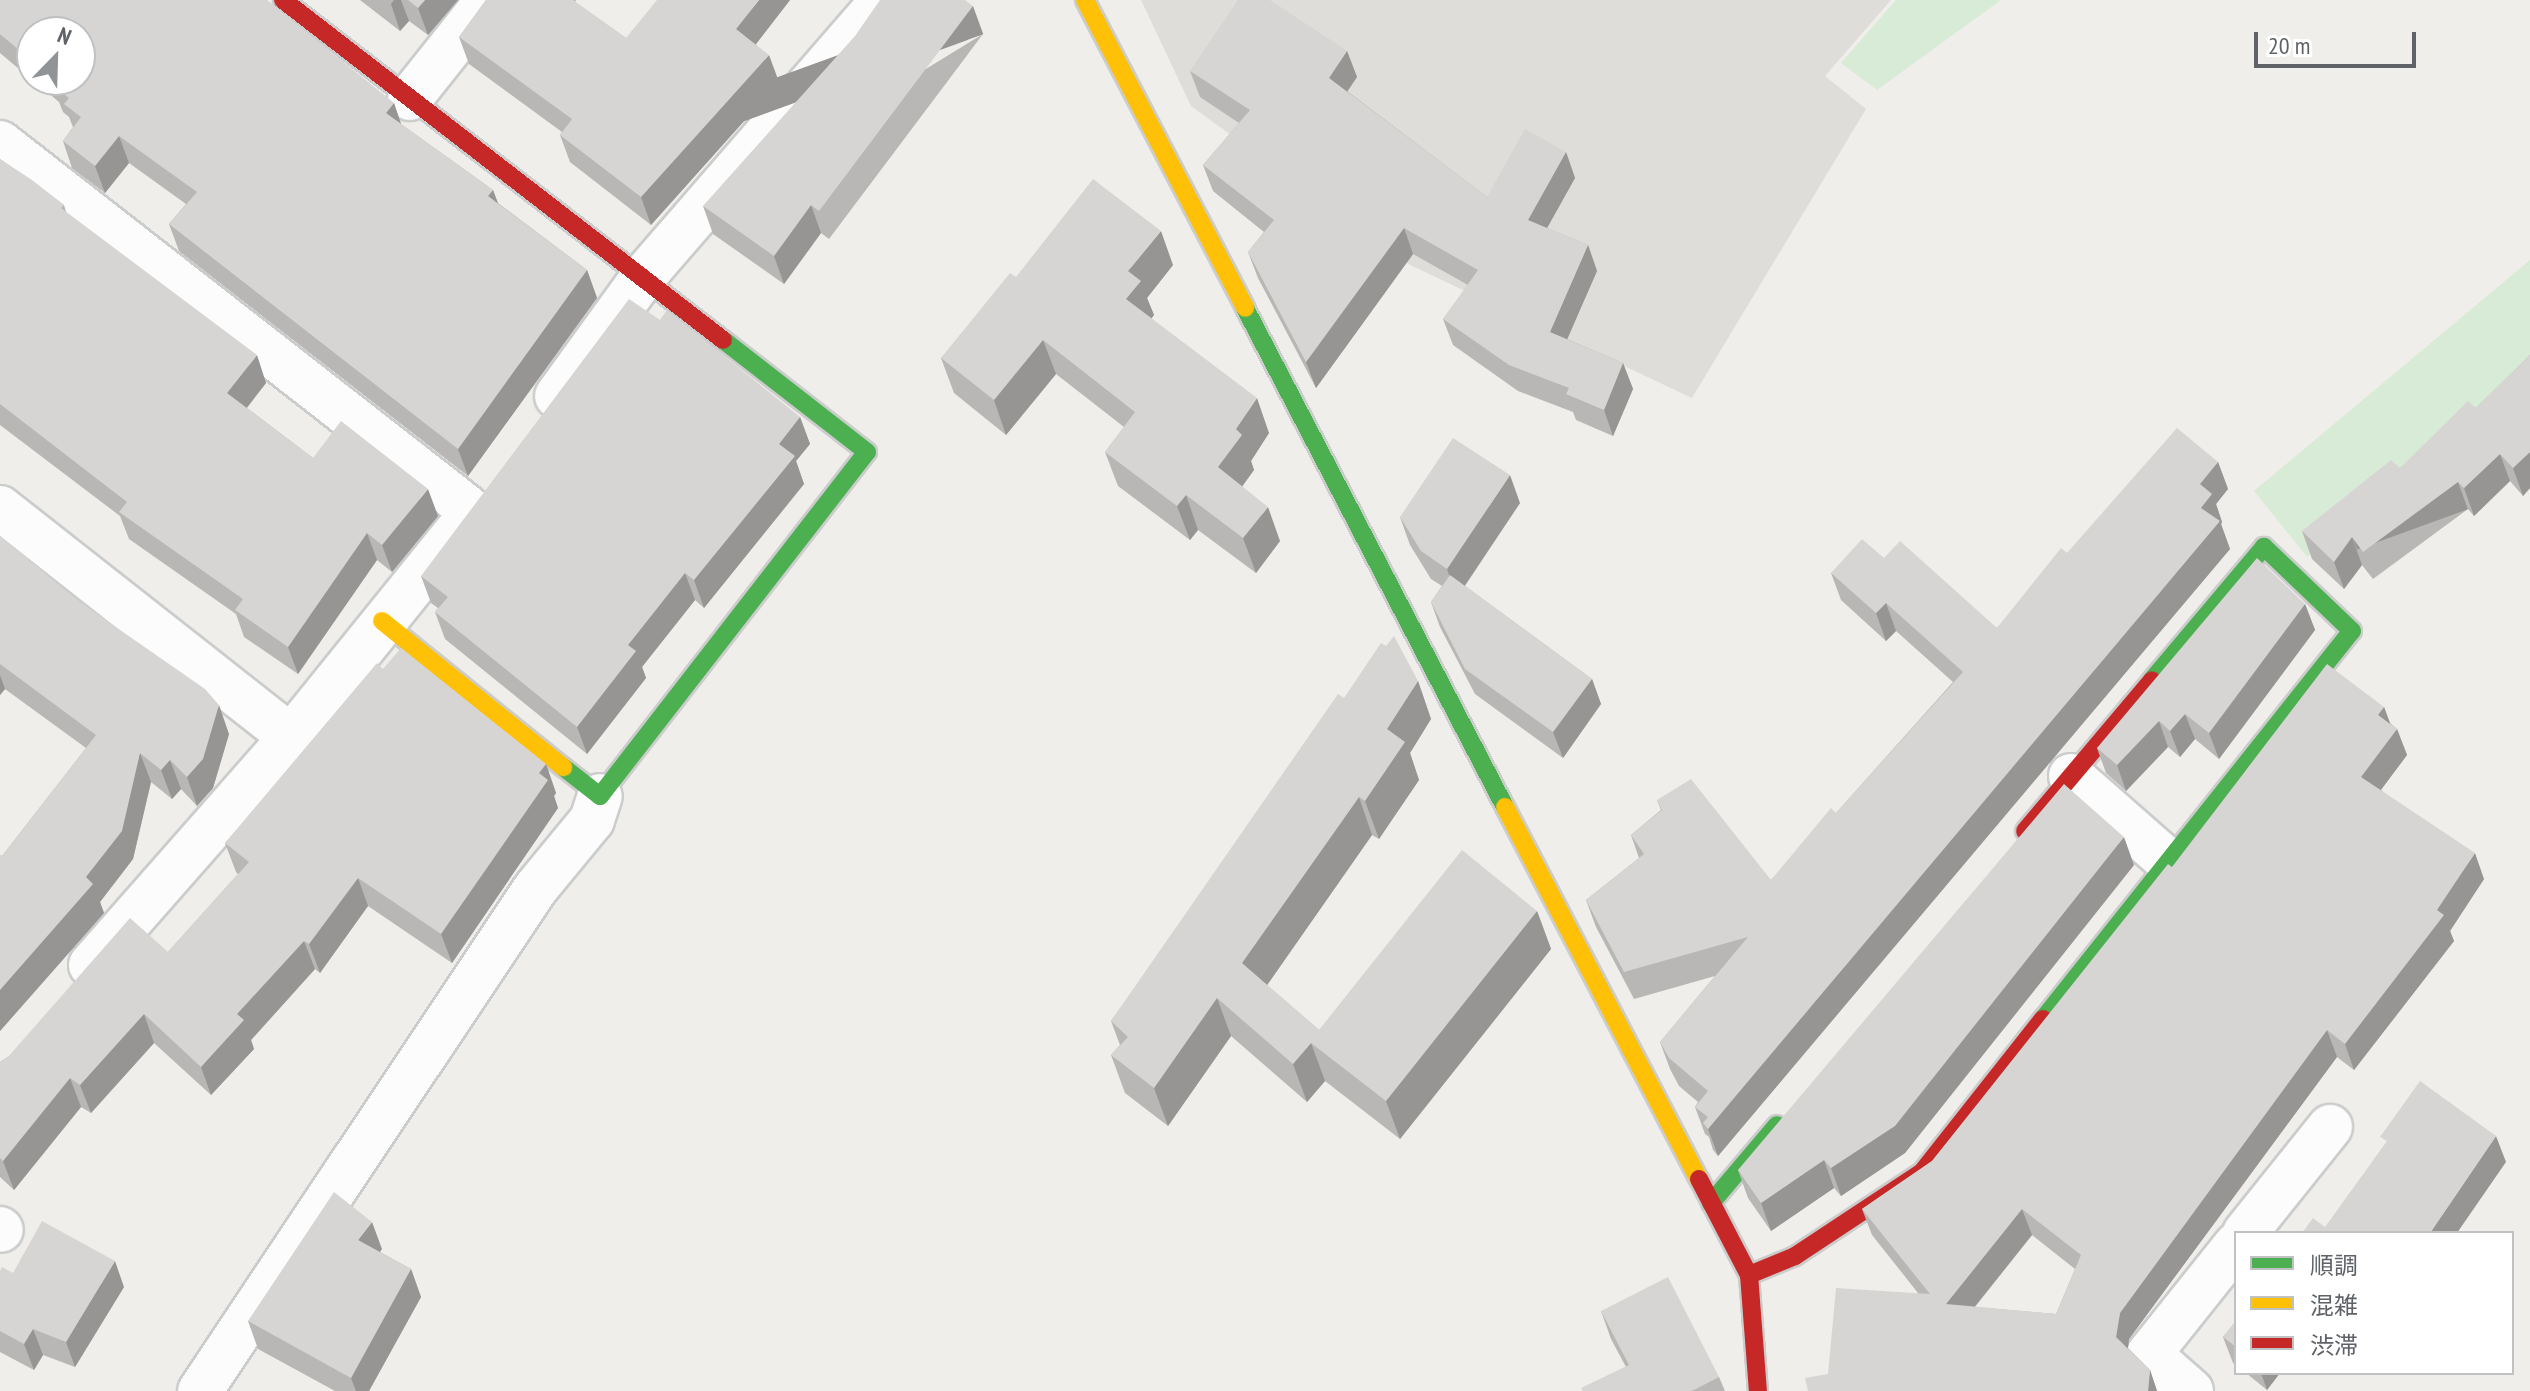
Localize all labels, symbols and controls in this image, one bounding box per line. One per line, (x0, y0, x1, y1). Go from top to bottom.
north arrow (16, 16, 96, 96)
scale bar (2258, 16, 2420, 66)
text: N (54, 21, 76, 51)
text: 20 m (2268, 30, 2310, 61)
legend (2234, 1231, 2514, 1375)
text: 順調 (2310, 1250, 2358, 1281)
text: 混雑 (2310, 1290, 2358, 1321)
text: 渋滞 (2310, 1330, 2358, 1361)

